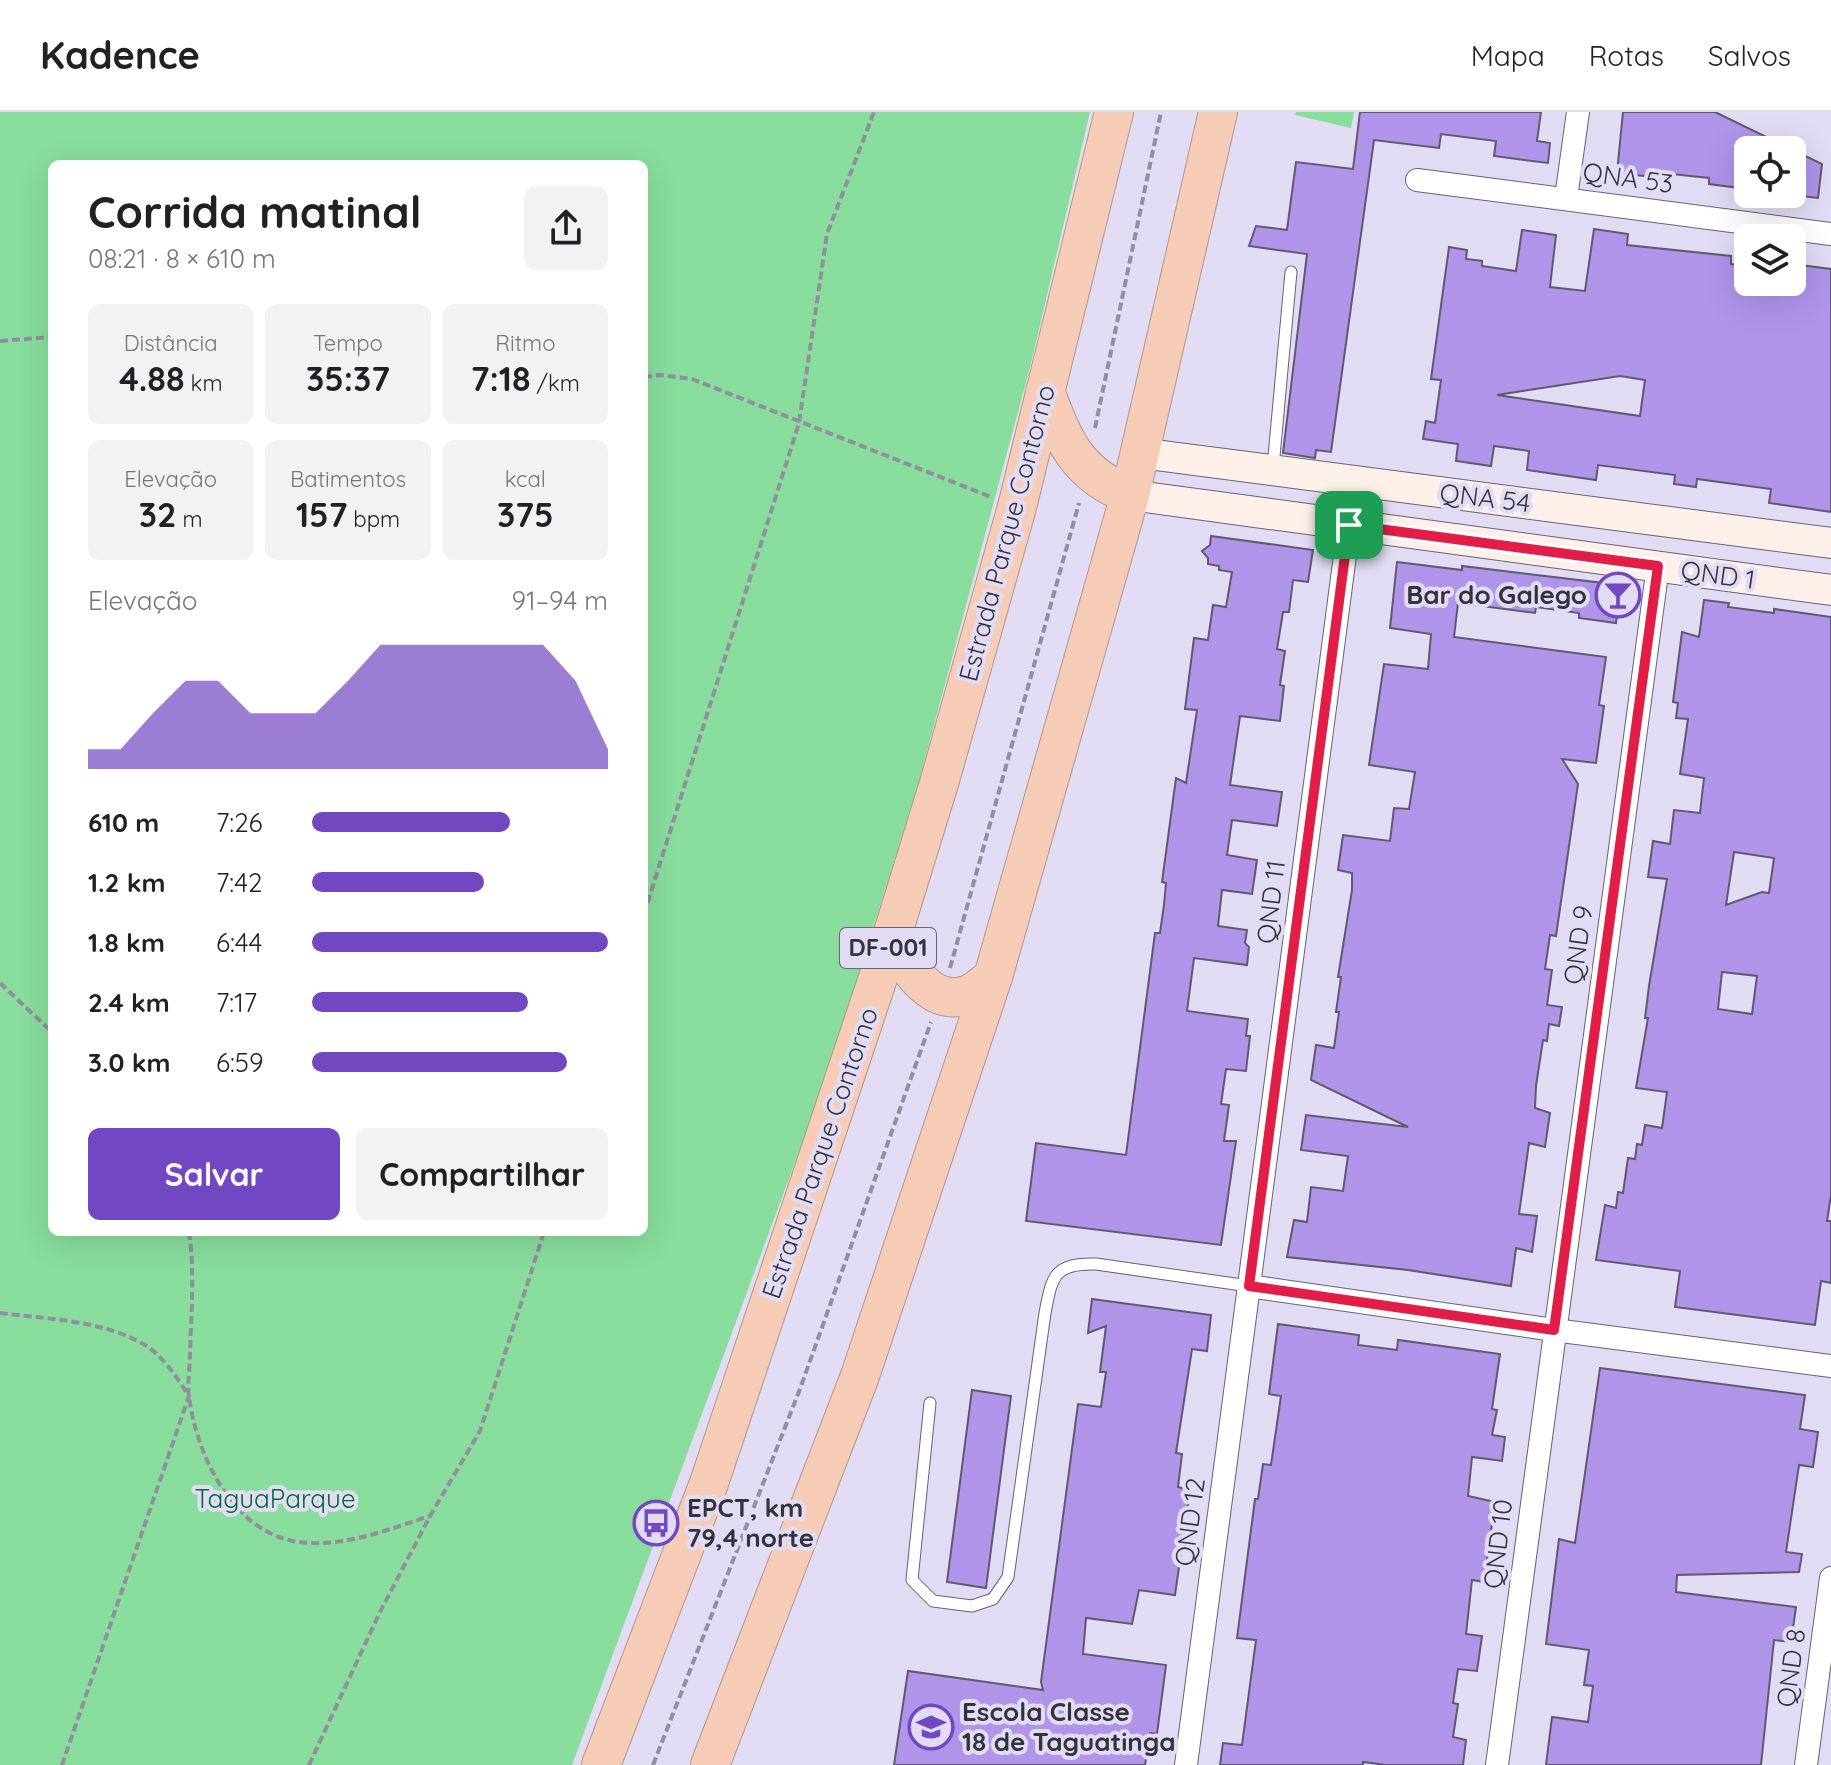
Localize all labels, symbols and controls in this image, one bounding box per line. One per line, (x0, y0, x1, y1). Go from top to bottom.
text: Kadence (40, 31, 200, 79)
text: Mapa (1471, 38, 1545, 73)
text: Rotas (1589, 38, 1664, 73)
text: Salvos (1708, 38, 1791, 73)
map controls (1734, 136, 1806, 296)
button: locate (1734, 136, 1806, 208)
street label: QNA 53 (1581, 155, 1675, 200)
text: Corrida matinal (88, 184, 422, 239)
button: share (524, 186, 608, 270)
button: layers (1734, 224, 1806, 296)
text: 08:21 · 8 × 610 m (88, 242, 276, 275)
text: Distância (124, 329, 218, 357)
text: Tempo (313, 329, 383, 357)
text: Ritmo (495, 329, 555, 357)
text: 4.88 (119, 357, 185, 400)
text: 35:37 (306, 357, 390, 400)
text: 7:18 (471, 357, 531, 400)
text: km (185, 369, 222, 397)
text: /km (531, 369, 580, 397)
street label: Estrada Parque Contorno (951, 381, 1062, 685)
text: Elevação (124, 465, 217, 493)
text: Batimentos (290, 465, 406, 493)
text: kcal (505, 465, 546, 493)
street label: QNA 54 (1438, 476, 1532, 519)
pin (1315, 491, 1383, 559)
text: 32 (139, 493, 176, 536)
text: 157 (296, 493, 347, 536)
text: 375 (497, 493, 554, 536)
icon: arrive (1327, 503, 1371, 547)
text: m (176, 505, 203, 533)
text: bpm (347, 505, 400, 533)
street label: QND 1 (1679, 553, 1757, 596)
bar icon: Bar do Galego (1594, 571, 1642, 619)
place label: Bar do Galego (1406, 578, 1587, 611)
text: Elevação (88, 584, 197, 617)
text: 91–94 m (511, 584, 608, 617)
text: 610 m (88, 806, 159, 839)
text: 7:26 (216, 806, 263, 839)
street label: QND 11 (1249, 858, 1292, 946)
text: 1.2 km (88, 866, 165, 899)
text: 7:42 (216, 866, 262, 899)
street label: QND 9 (1556, 903, 1599, 987)
text: 1.8 km (88, 926, 165, 959)
text: 6:44 (216, 926, 262, 959)
road number: DF-001 (840, 928, 936, 968)
text: 2.4 km (88, 986, 170, 1019)
text: 7:17 (216, 986, 257, 1019)
street label: Estrada Parque Contorno (754, 1003, 885, 1303)
text: 3.0 km (88, 1046, 170, 1079)
text: 6:59 (216, 1046, 264, 1079)
button: Salvar (88, 1128, 340, 1220)
button: Compartilhar (356, 1128, 608, 1220)
street label: QND 12 (1167, 1476, 1212, 1568)
park label: TaguaParque (194, 1482, 356, 1515)
place label: EPCT, km 79,4 norte (687, 1491, 814, 1554)
street label: QND 10 (1476, 1497, 1519, 1591)
bus stop icon: EPCT, km 79,4 norte (632, 1499, 680, 1547)
street label: QND 8 (1769, 1627, 1812, 1709)
place label: Escola Classe 18 de Taguatinga (962, 1695, 1176, 1758)
school or university icon: Escola Classe 18 de Taguatinga (907, 1703, 955, 1751)

